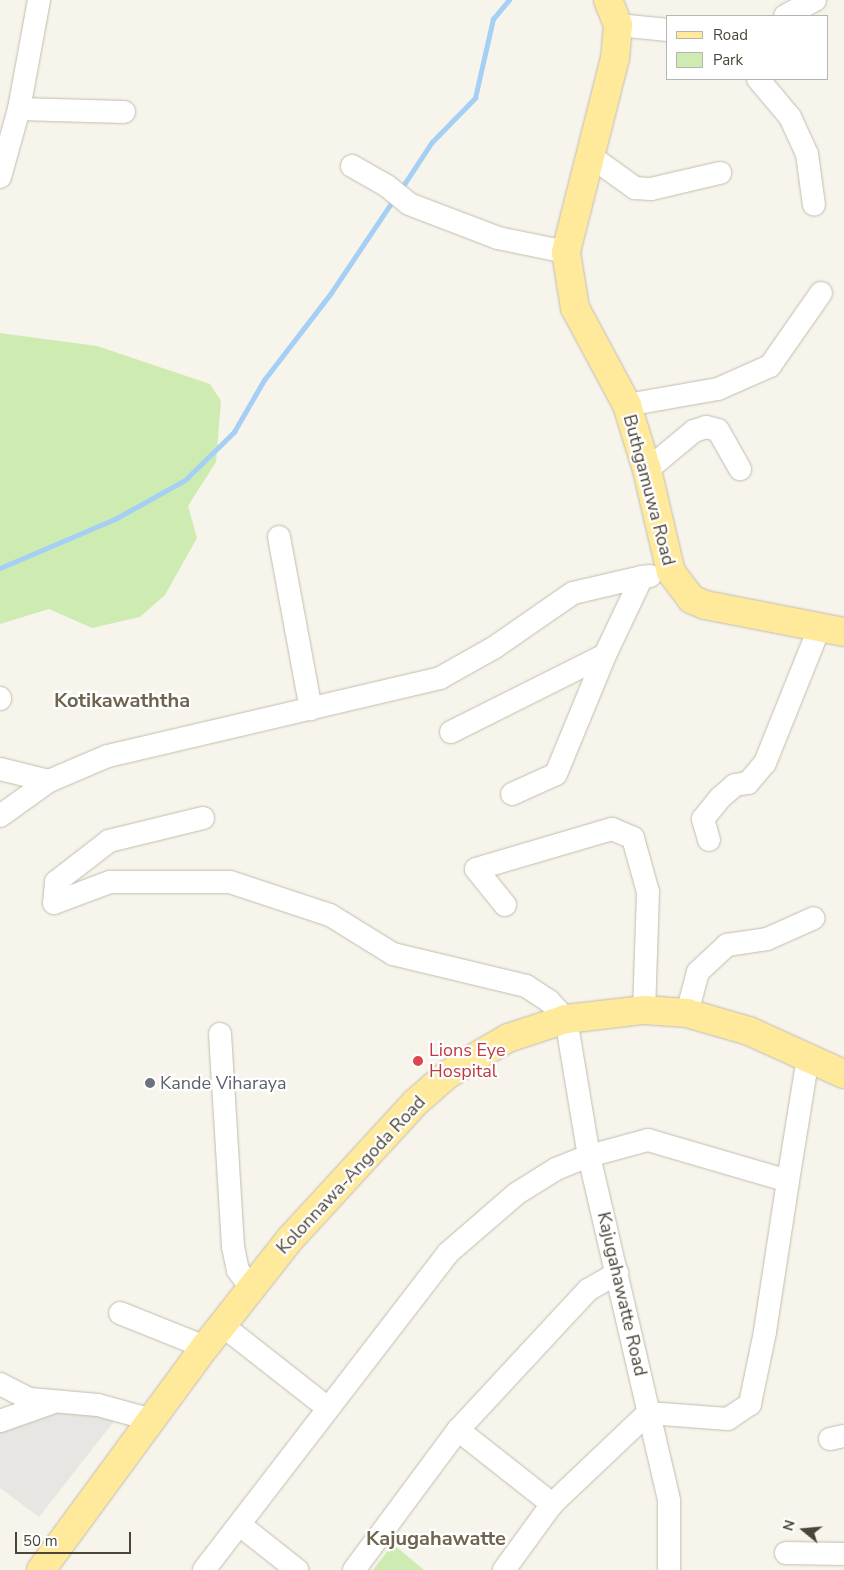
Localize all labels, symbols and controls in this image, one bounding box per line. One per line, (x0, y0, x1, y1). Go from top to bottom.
legend (666, 15, 829, 80)
text: Road (713, 25, 748, 45)
text: Park (713, 50, 743, 70)
street label: Buthgamuwa Road (618, 412, 680, 568)
district label: Kotikawaththa (54, 688, 190, 712)
place label: Lions Eye Hospital (429, 1040, 505, 1082)
marker: Lions Eye Hospital (411, 1054, 425, 1068)
place label: Kande Viharaya (160, 1072, 286, 1094)
marker: Kande Viharaya (144, 1077, 156, 1089)
street label: Kolonnawa-Angoda Road (272, 1091, 430, 1259)
street label: Kajugahawatte Road (593, 1210, 651, 1378)
north arrow (779, 1505, 829, 1555)
text: N (779, 1518, 800, 1533)
scale bar (18, 1522, 134, 1554)
district label: Kajugahawatte (366, 1526, 506, 1550)
text: 50 m (23, 1531, 58, 1551)

